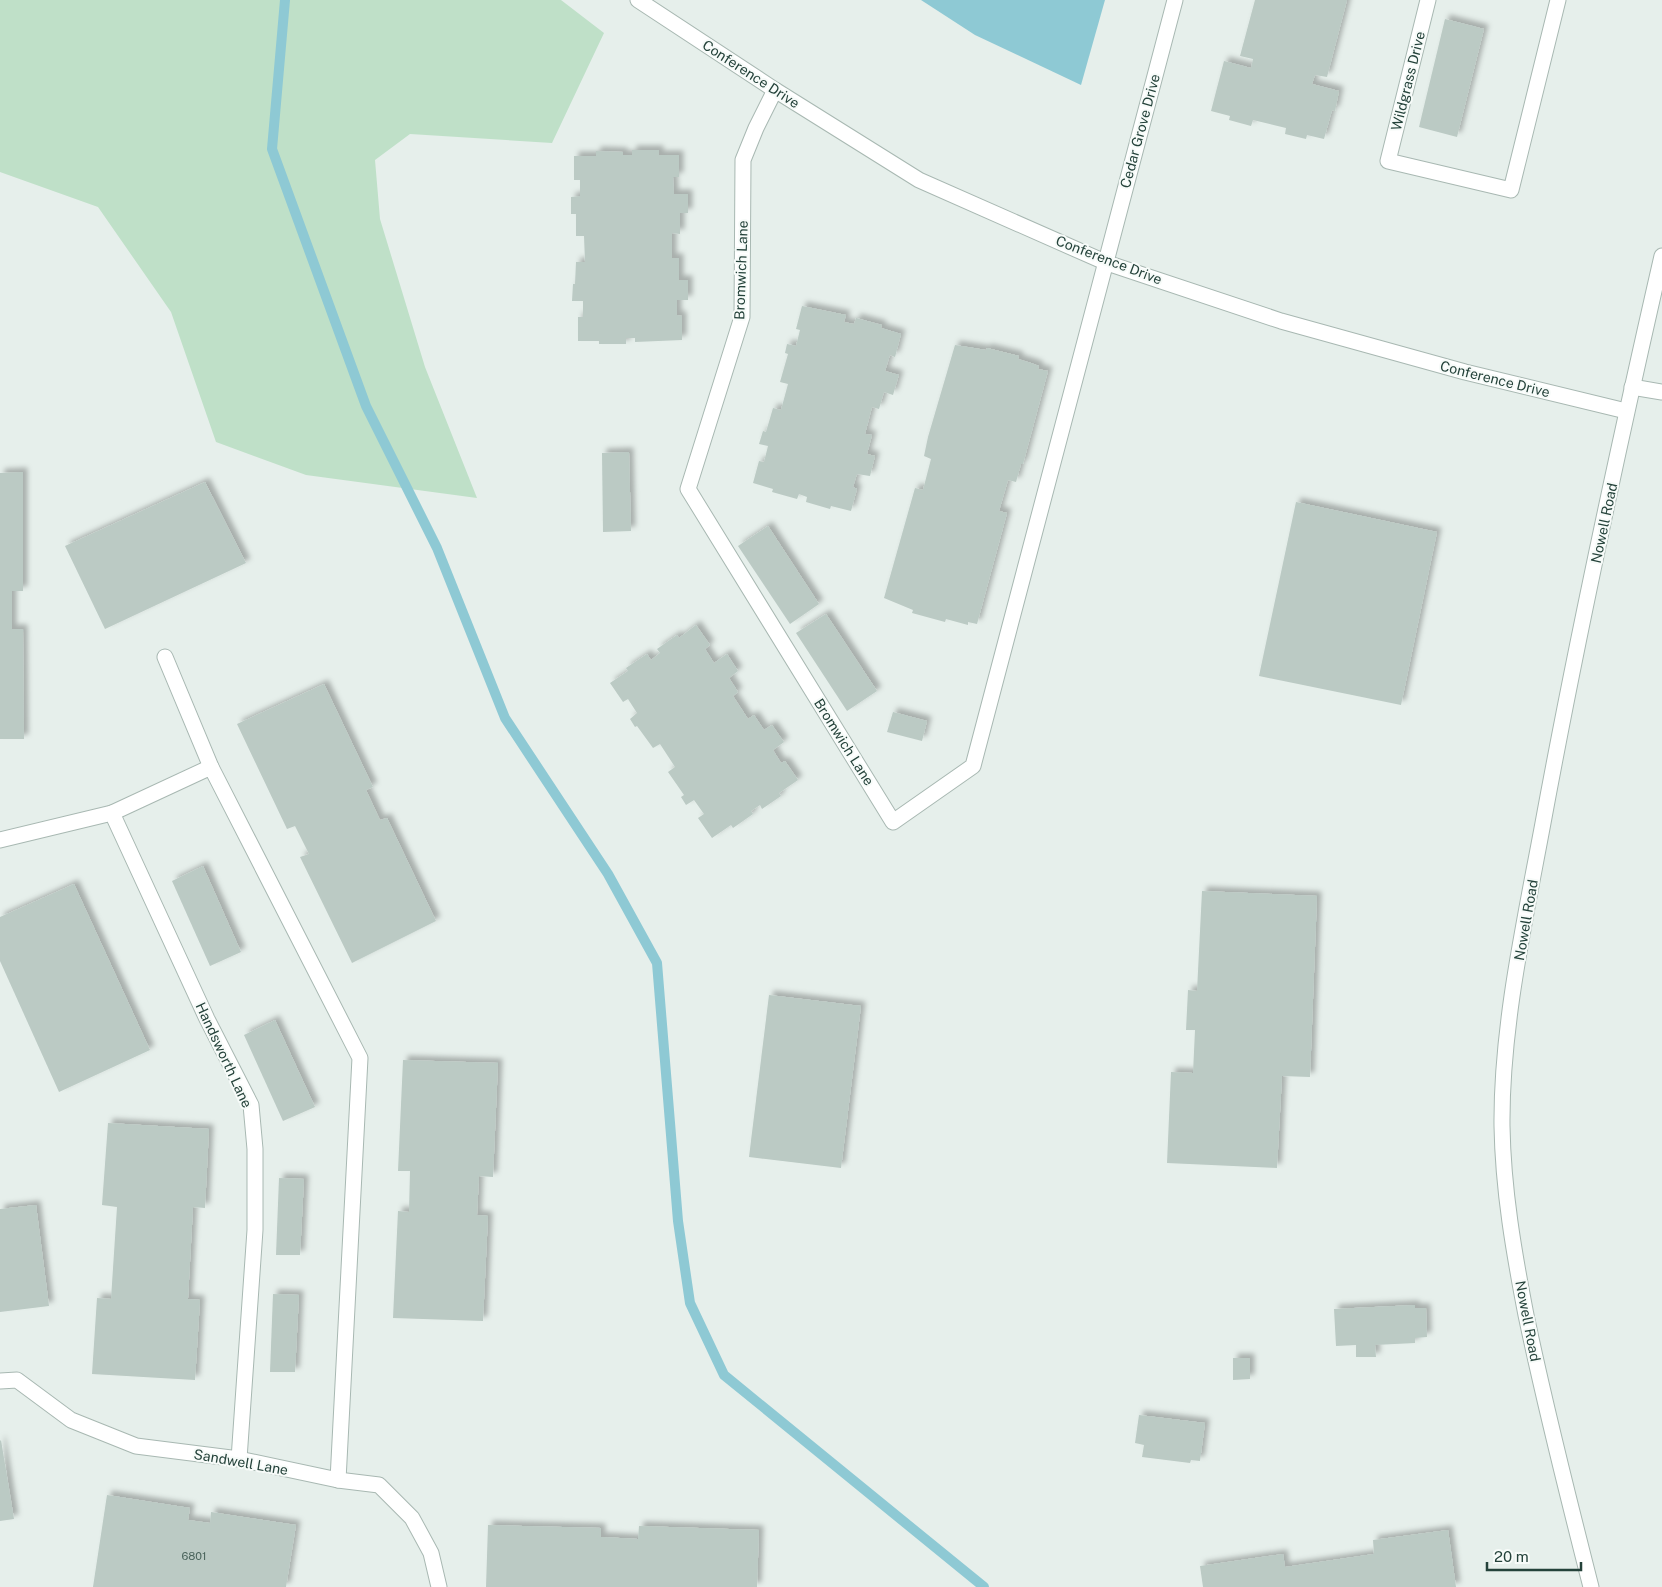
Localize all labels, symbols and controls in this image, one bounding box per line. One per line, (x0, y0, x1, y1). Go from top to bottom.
street label: Wildgrass Drive (1388, 30, 1428, 132)
street label: Conference Drive (699, 37, 803, 111)
street label: Cedar Grove Drive (1117, 72, 1163, 190)
street label: Bromwich Lane (731, 220, 751, 320)
street label: Conference Drive (1054, 232, 1164, 288)
street label: Conference Drive (1439, 358, 1552, 400)
street label: Nowell Road (1588, 481, 1620, 565)
street label: Bromwich Lane (811, 696, 877, 788)
street label: Nowell Road (1511, 878, 1541, 962)
street label: Handsworth Lane (193, 1000, 255, 1110)
street label: Nowell Road (1512, 1279, 1544, 1363)
street label: Sandwell Lane (193, 1446, 289, 1478)
scale bar (1487, 1540, 1581, 1572)
text: 20 m (1494, 1548, 1529, 1565)
house number: 6801 (181, 1550, 207, 1562)

